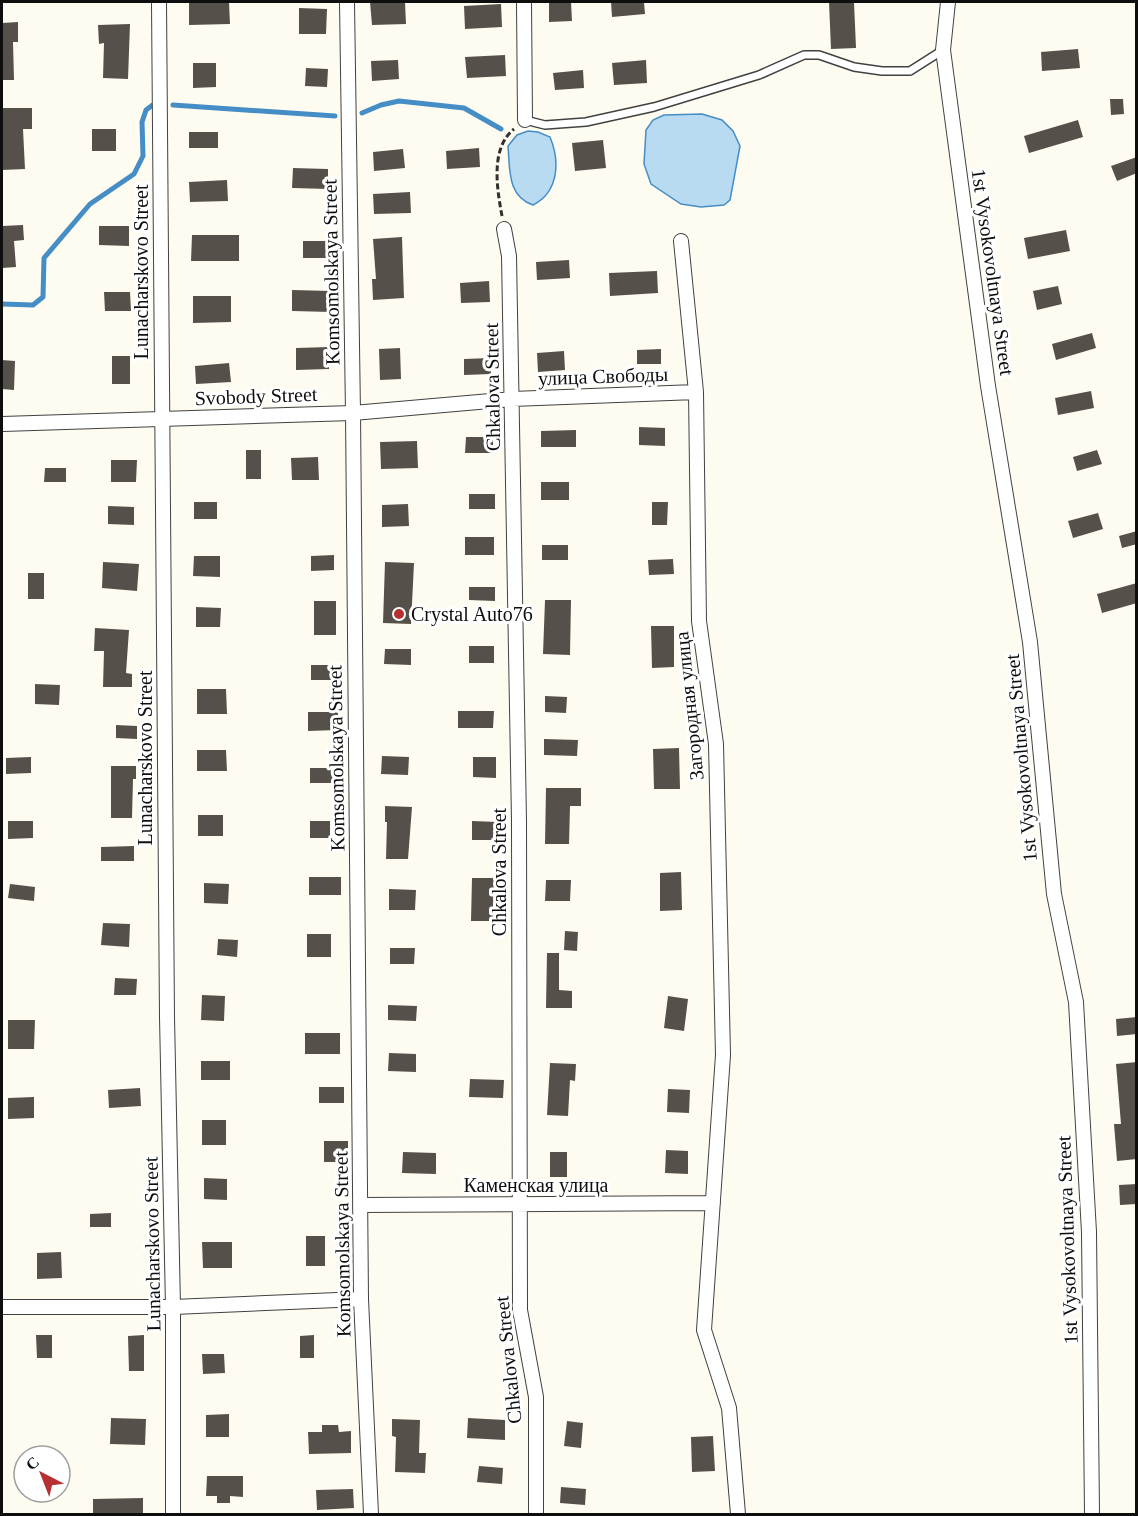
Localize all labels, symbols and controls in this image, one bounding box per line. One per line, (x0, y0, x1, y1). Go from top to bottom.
street label: 1st Vysokovoltnaya Street (967, 167, 1018, 377)
street label: Komsomolskaya Street (318, 178, 345, 365)
street label: Lunacharskovo Street (130, 184, 152, 359)
street label: Chkalova Street (480, 322, 504, 451)
street label: улица Свободы (538, 363, 669, 390)
street label: Svobody Street (194, 383, 318, 410)
place label: Crystal Auto76 (411, 603, 533, 626)
marker: Crystal Auto76 (392, 607, 406, 621)
street label: Загородная улица (670, 630, 709, 781)
street label: 1st Vysokovoltnaya Street (1001, 653, 1042, 863)
street label: Komsomolskaya Street (323, 664, 350, 851)
street label: Lunacharskovo Street (134, 670, 156, 845)
street label: Chkalova Street (488, 807, 510, 936)
street label: 1st Vysokovoltnaya Street (1052, 1135, 1083, 1345)
street label: Komsomolskaya Street (329, 1150, 356, 1337)
street label: Lunacharskovo Street (139, 1156, 165, 1332)
street label: Каменская улица (464, 1174, 609, 1197)
street label: Chkalova Street (490, 1295, 526, 1425)
north arrow (12, 1444, 72, 1504)
text: С (22, 1453, 42, 1473)

